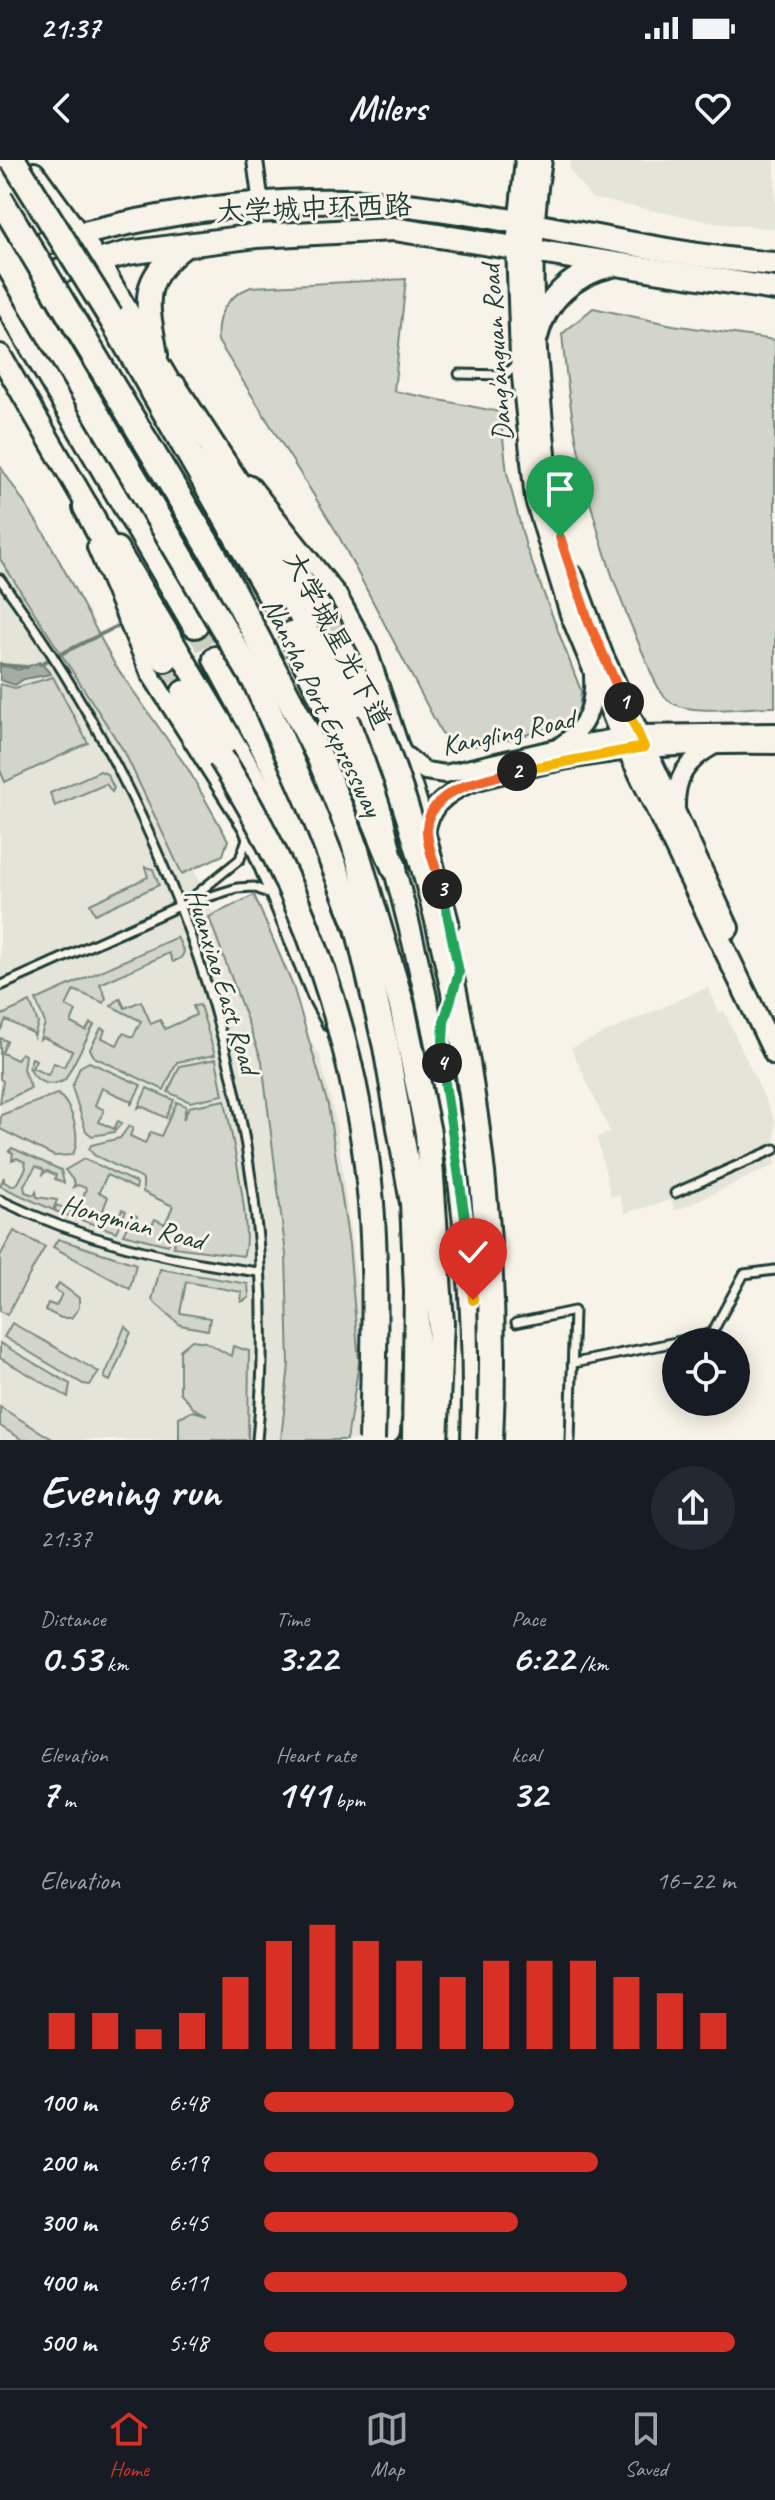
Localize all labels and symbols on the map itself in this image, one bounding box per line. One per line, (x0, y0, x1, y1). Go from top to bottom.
street label: 大学城中环西路 (215, 187, 413, 229)
street label: Dang'anguan Road (472, 259, 520, 443)
pin (526, 455, 594, 537)
street label: 大学城星光下道 (277, 545, 399, 735)
street label: Nansha Port Expressway (255, 592, 392, 824)
pin: 1 (604, 682, 644, 722)
street label: Kangling Road (438, 700, 581, 763)
pin: 2 (497, 751, 537, 791)
pin: 3 (422, 869, 462, 909)
street label: Huanxiao East Road (178, 884, 269, 1082)
pin: 4 (422, 1043, 462, 1083)
street label: Hongmian Road (58, 1186, 212, 1259)
pin (439, 1218, 507, 1300)

